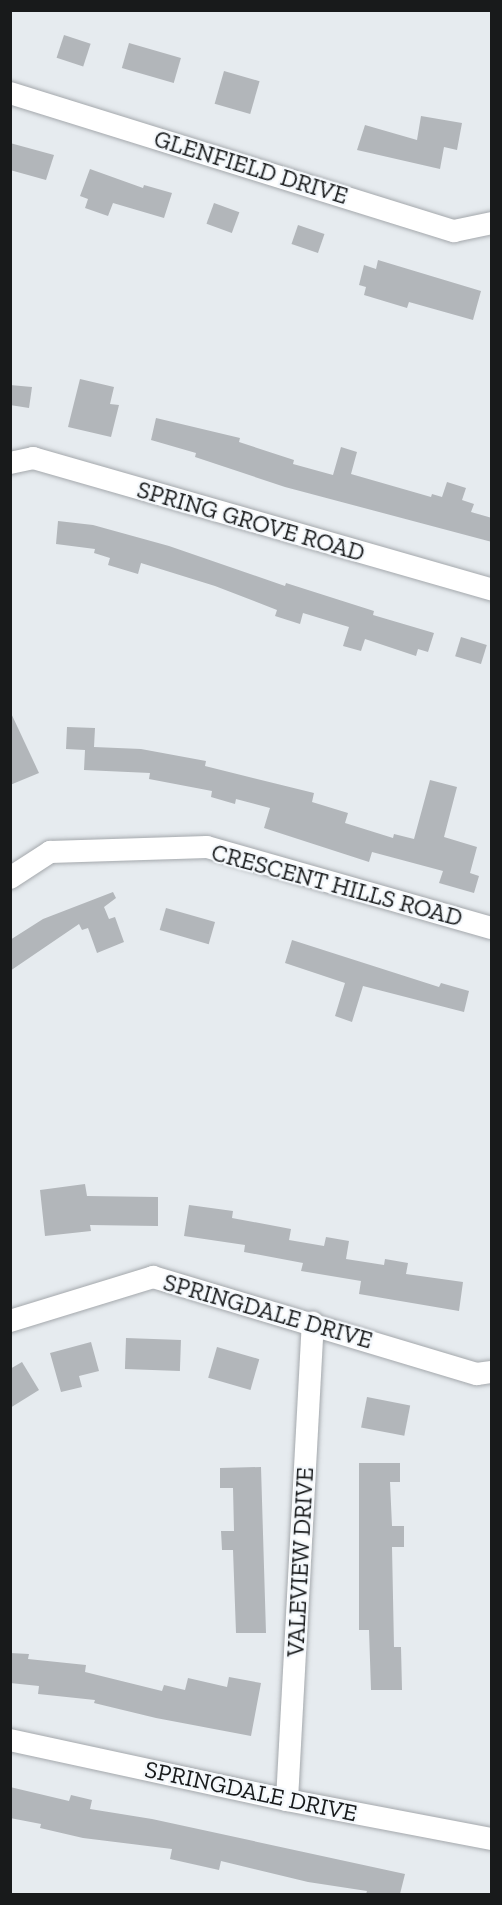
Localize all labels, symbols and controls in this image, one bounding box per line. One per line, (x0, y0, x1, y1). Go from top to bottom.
street label: GLENFIELD DRIVE (151, 124, 351, 210)
street label: SPRING GROVE ROAD (134, 475, 368, 567)
street label: CRESCENT HILLS ROAD (208, 838, 466, 932)
street label: SPRINGDALE DRIVE (160, 1267, 376, 1355)
street label: VALEVIEW DRIVE (281, 1466, 319, 1658)
street label: SPRINGDALE DRIVE (142, 1754, 360, 1828)

